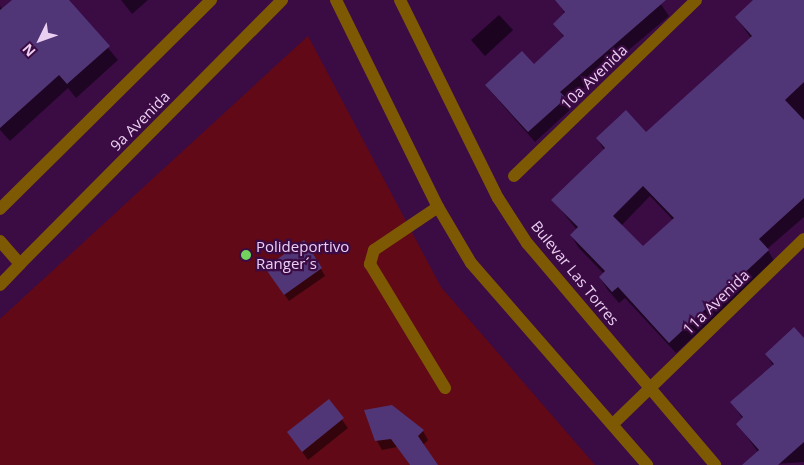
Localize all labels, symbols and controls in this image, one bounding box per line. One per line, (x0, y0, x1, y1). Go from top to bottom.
north arrow (15, 15, 65, 65)
text: N (18, 40, 39, 61)
street label: 10a Avenida (557, 41, 631, 113)
street label: 9a Avenida (107, 88, 173, 154)
street label: Bulevar Las Torres (527, 217, 623, 329)
place label: Polideportivo Ranger´s (256, 237, 349, 272)
marker: Polideportivo Ranger´s (240, 249, 252, 261)
street label: 11a Avenida (679, 266, 753, 338)

